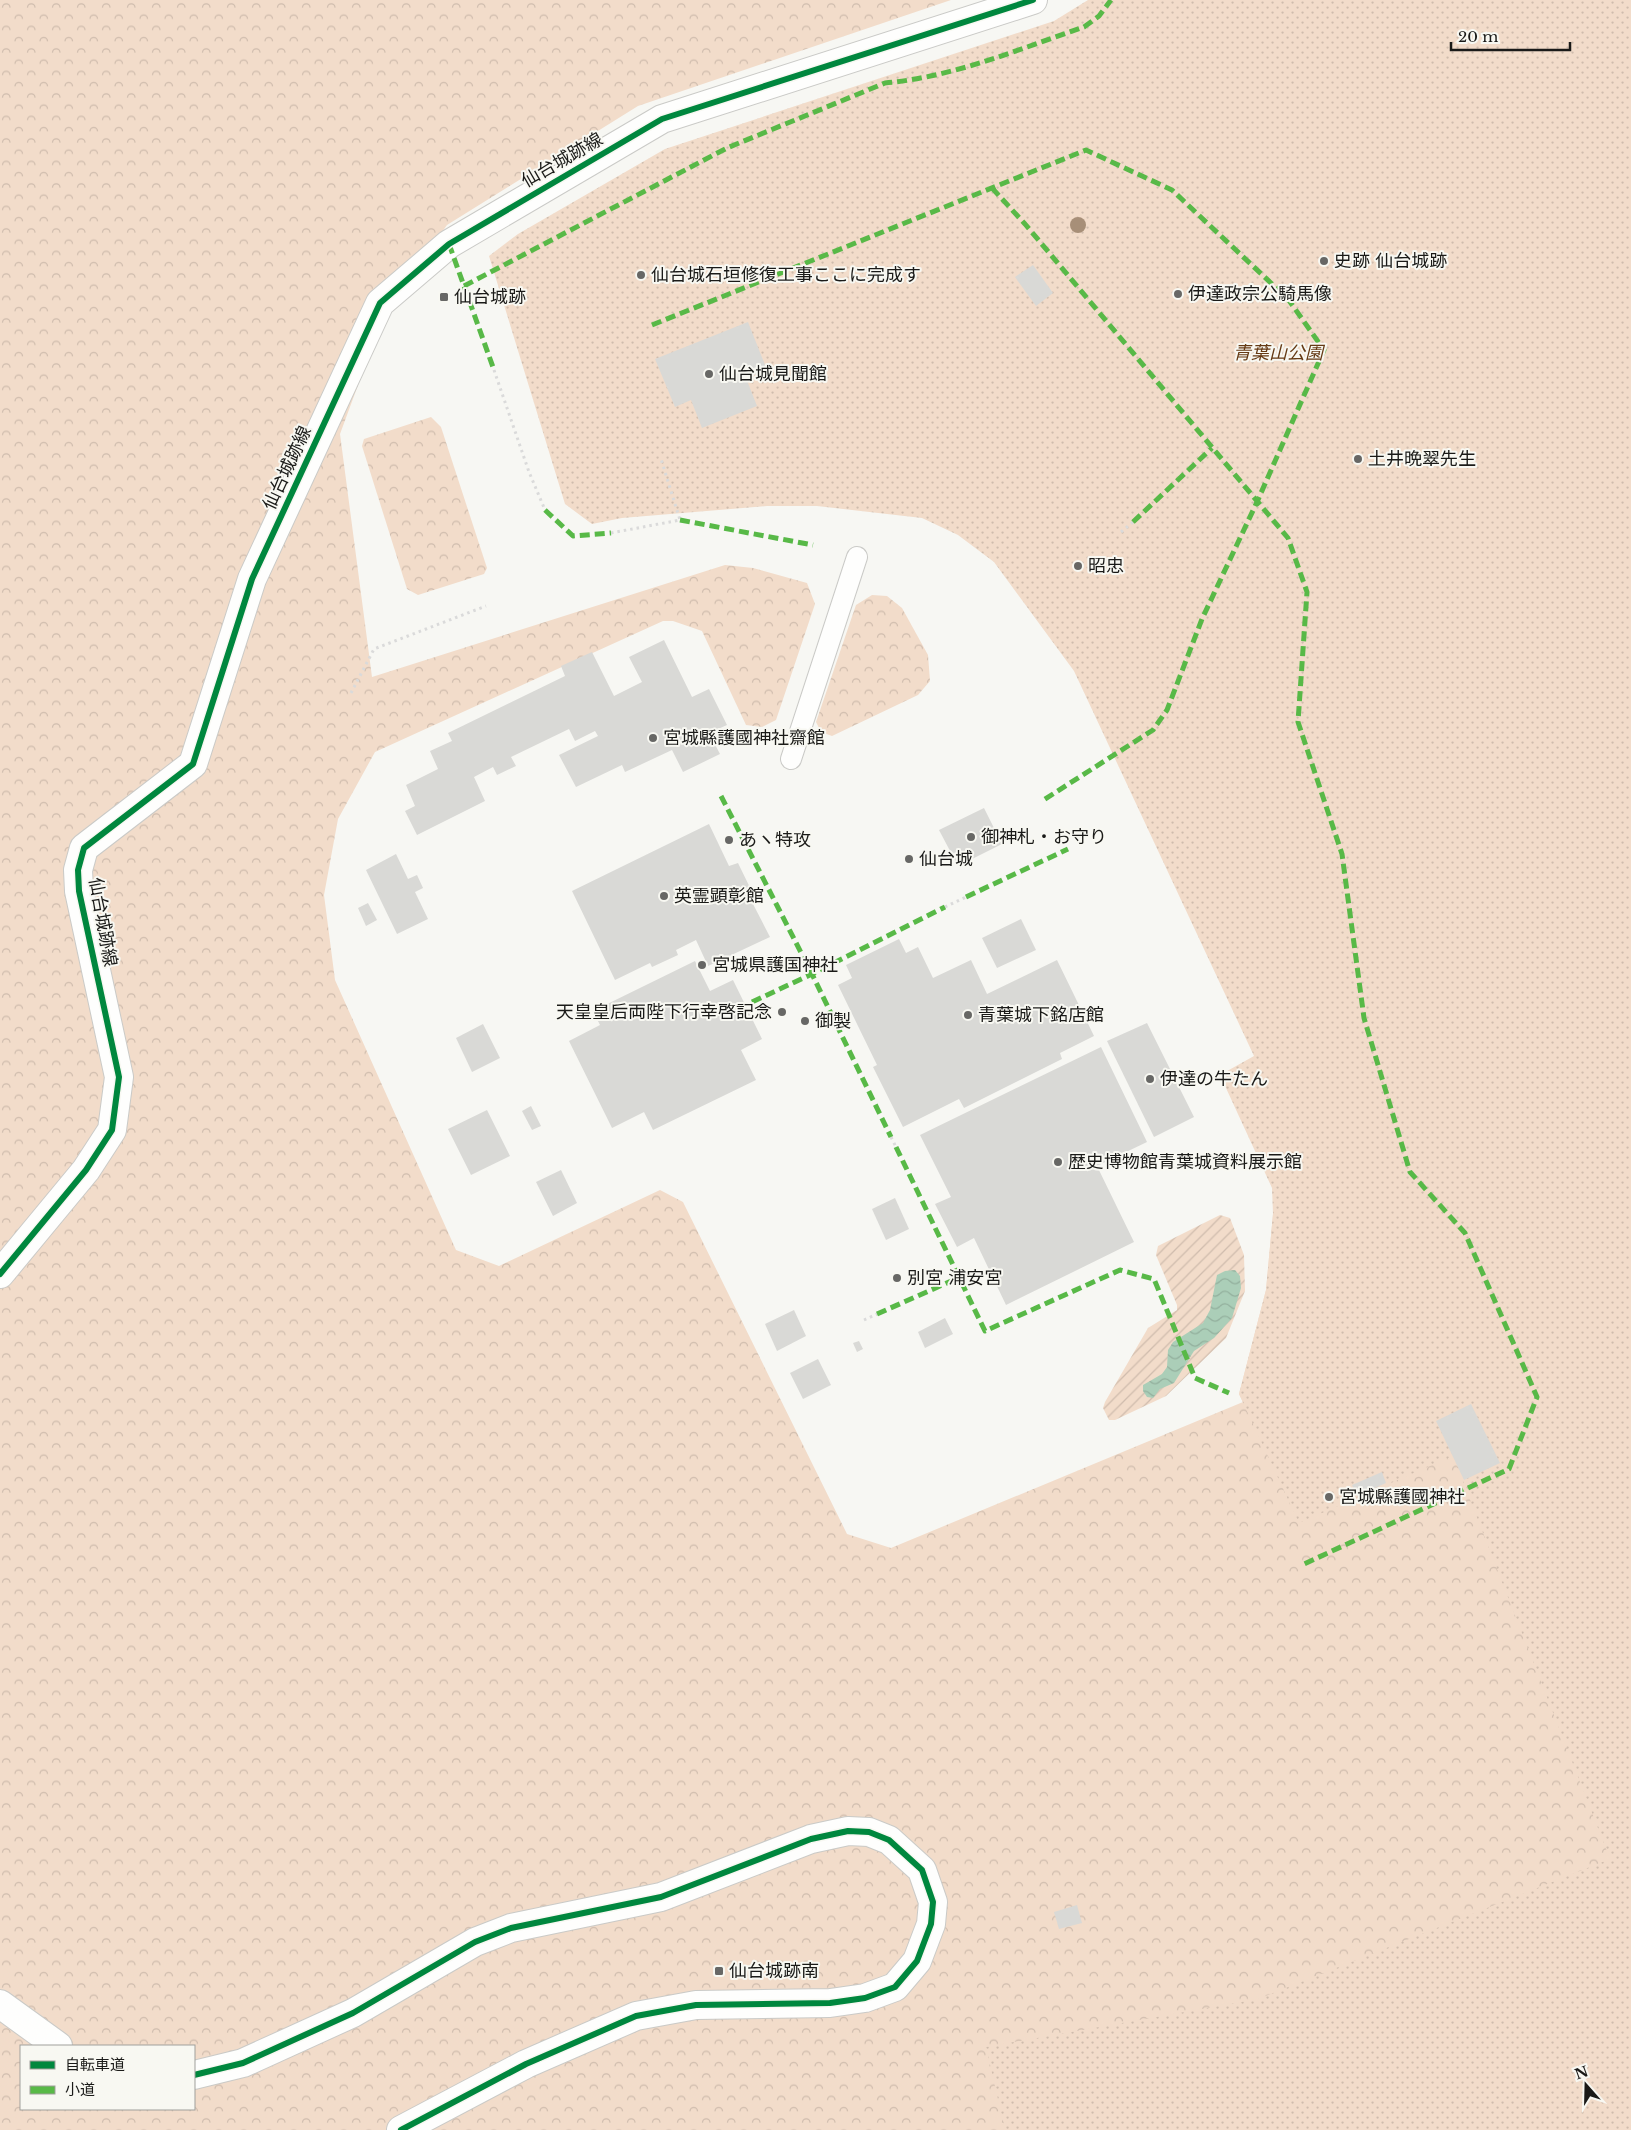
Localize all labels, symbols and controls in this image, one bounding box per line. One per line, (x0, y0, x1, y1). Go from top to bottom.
scale bar (1451, 20, 1570, 52)
text: 20 m (1458, 27, 1498, 46)
street label: 仙台城跡線 (518, 128, 606, 192)
place label: 史跡 仙台城跡 (1334, 250, 1447, 272)
marker: 史跡 仙台城跡 (1318, 255, 1330, 267)
place label: 仙台城石垣修復工事ここに完成す (651, 264, 921, 286)
marker: 仙台城石垣修復工事ここに完成す (635, 269, 647, 281)
place label: 伊達政宗公騎馬像 (1188, 283, 1332, 305)
place label: 仙台城跡 (454, 286, 526, 308)
marker: 伊達政宗公騎馬像 (1172, 288, 1184, 300)
marker: 仙台城跡 (438, 291, 450, 303)
park label: 青葉山公園 (1233, 342, 1326, 364)
place label: 仙台城見聞館 (719, 363, 827, 385)
marker: 仙台城見聞館 (703, 368, 715, 380)
street label: 仙台城跡線 (258, 423, 316, 513)
place label: 土井晩翠先生 (1368, 448, 1476, 470)
marker: 土井晩翠先生 (1352, 453, 1364, 465)
place label: 昭忠 (1088, 555, 1124, 577)
marker: 昭忠 (1072, 560, 1084, 572)
place label: 宮城縣護國神社齋館 (663, 727, 825, 749)
marker: 宮城縣護國神社齋館 (647, 732, 659, 744)
place label: 御神札・お守り (981, 826, 1107, 848)
place label: あヽ特攻 (739, 829, 811, 851)
marker: 御神札・お守り (965, 831, 977, 843)
marker: あヽ特攻 (723, 834, 735, 846)
place label: 仙台城 (919, 848, 973, 870)
marker: 仙台城 (903, 853, 915, 865)
street label: 仙台城跡線 (84, 876, 122, 968)
place label: 英霊顕彰館 (674, 885, 764, 907)
marker: 英霊顕彰館 (658, 890, 670, 902)
place label: 宮城県護国神社 (712, 954, 838, 976)
marker: 宮城県護国神社 (696, 959, 708, 971)
place label: 天皇皇后両陛下行幸啓記念 (556, 1001, 772, 1023)
place label: 青葉城下銘店館 (978, 1004, 1104, 1026)
marker: 天皇皇后両陛下行幸啓記念 (776, 1006, 788, 1018)
marker: 青葉城下銘店館 (962, 1009, 974, 1021)
place label: 御製 (815, 1010, 851, 1032)
marker: 御製 (799, 1015, 811, 1027)
place label: 伊達の牛たん (1160, 1068, 1268, 1090)
marker: 伊達の牛たん (1144, 1073, 1156, 1085)
place label: 歴史博物館青葉城資料展示館 (1068, 1151, 1302, 1173)
marker: 歴史博物館青葉城資料展示館 (1052, 1156, 1064, 1168)
place label: 別宮 浦安宮 (907, 1267, 1002, 1289)
marker: 別宮 浦安宮 (891, 1272, 903, 1284)
place label: 宮城縣護國神社 (1339, 1486, 1465, 1508)
marker: 宮城縣護國神社 (1323, 1491, 1335, 1503)
place label: 仙台城跡南 (729, 1960, 819, 1982)
marker: 仙台城跡南 (713, 1965, 725, 1977)
legend (20, 2045, 195, 2110)
text: 自転車道 (65, 2055, 125, 2074)
north arrow (1561, 2060, 1611, 2110)
text: N (1572, 2062, 1591, 2083)
text: 小道 (65, 2080, 95, 2099)

